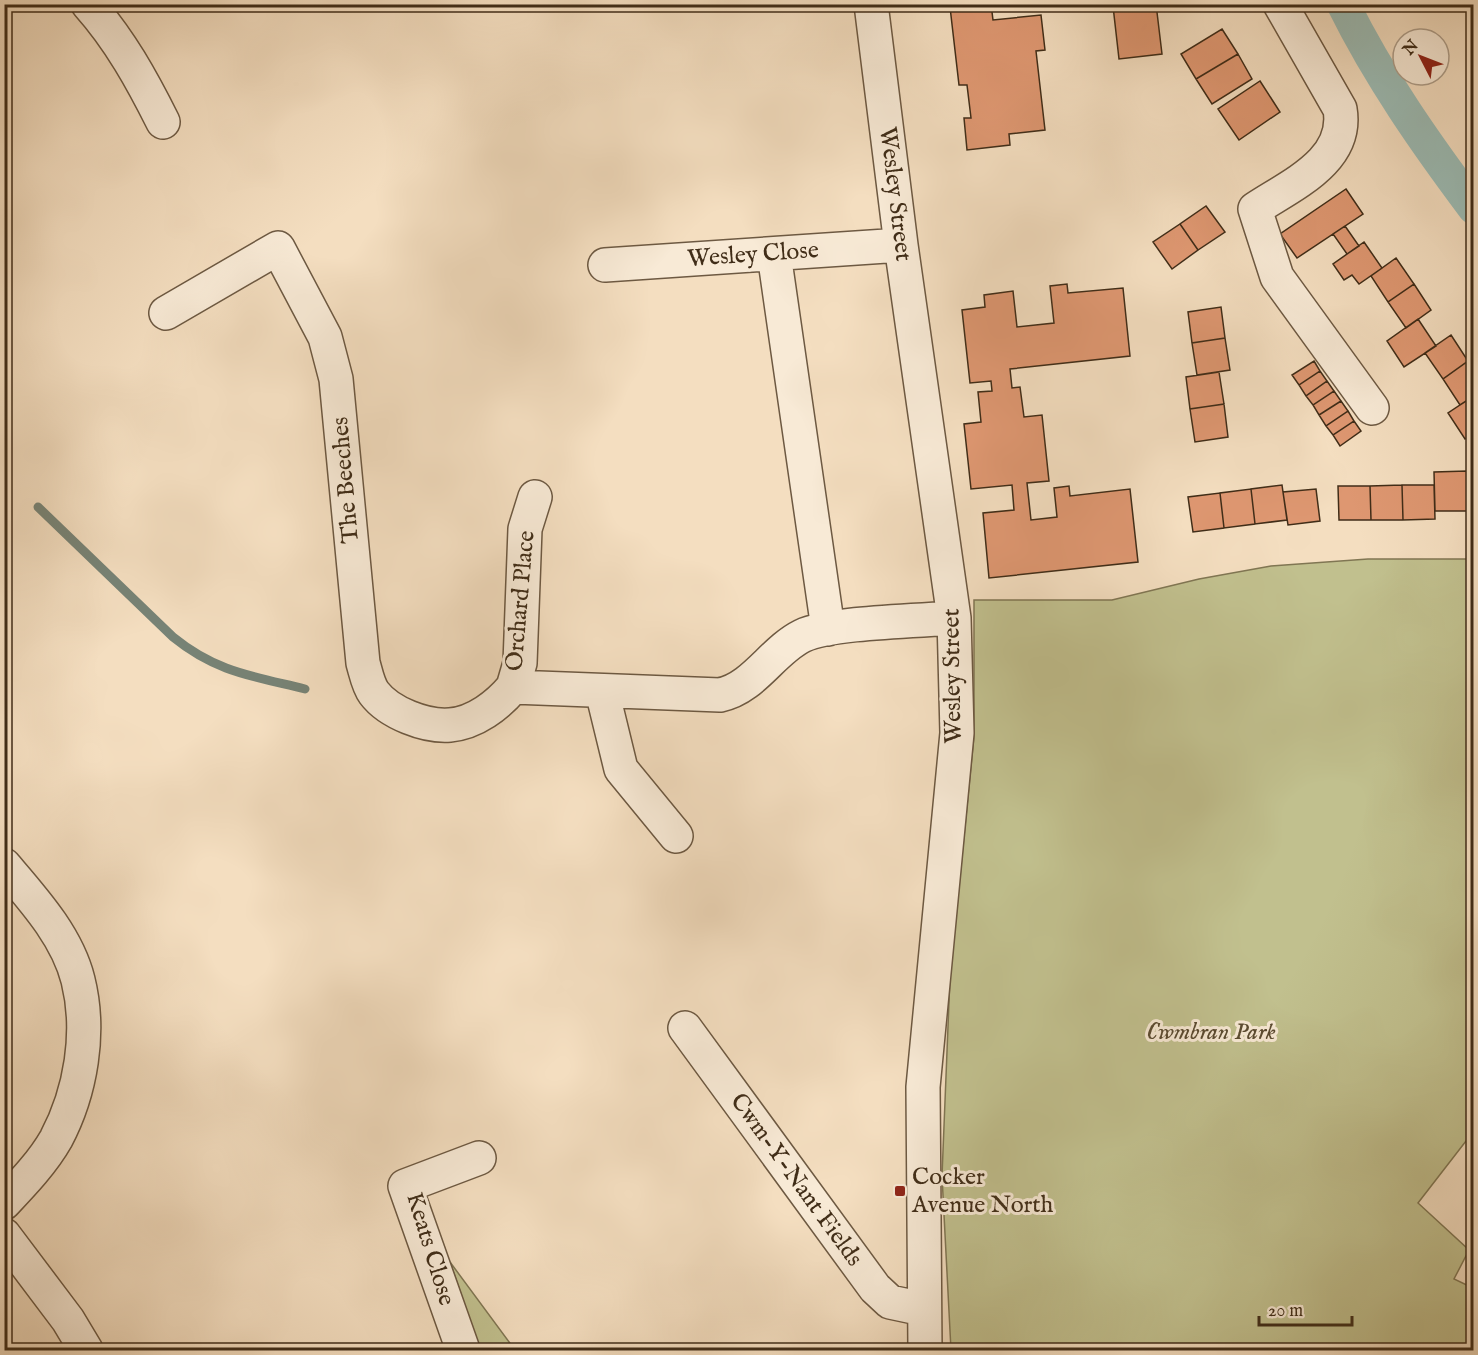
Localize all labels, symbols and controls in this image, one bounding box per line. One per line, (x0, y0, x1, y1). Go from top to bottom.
north arrow (1391, 27, 1451, 87)
text: N (1399, 36, 1424, 61)
street label: Wesley Street (871, 125, 919, 263)
street label: Wesley Close (686, 235, 820, 275)
street label: The Beeches (325, 415, 367, 545)
street label: Orchard Place (499, 529, 543, 673)
street label: Wesley Street (936, 608, 970, 744)
park label: Cwmbran Park (1146, 1017, 1276, 1048)
street label: Cwm-Y-Nant Fields (723, 1087, 869, 1273)
place label: Cocker Avenue North (911, 1162, 1054, 1221)
marker: Cocker Avenue North (893, 1184, 907, 1198)
street label: Keats Close (398, 1189, 462, 1309)
scale bar (1259, 1289, 1352, 1327)
text: 20 m (1268, 1300, 1303, 1323)

